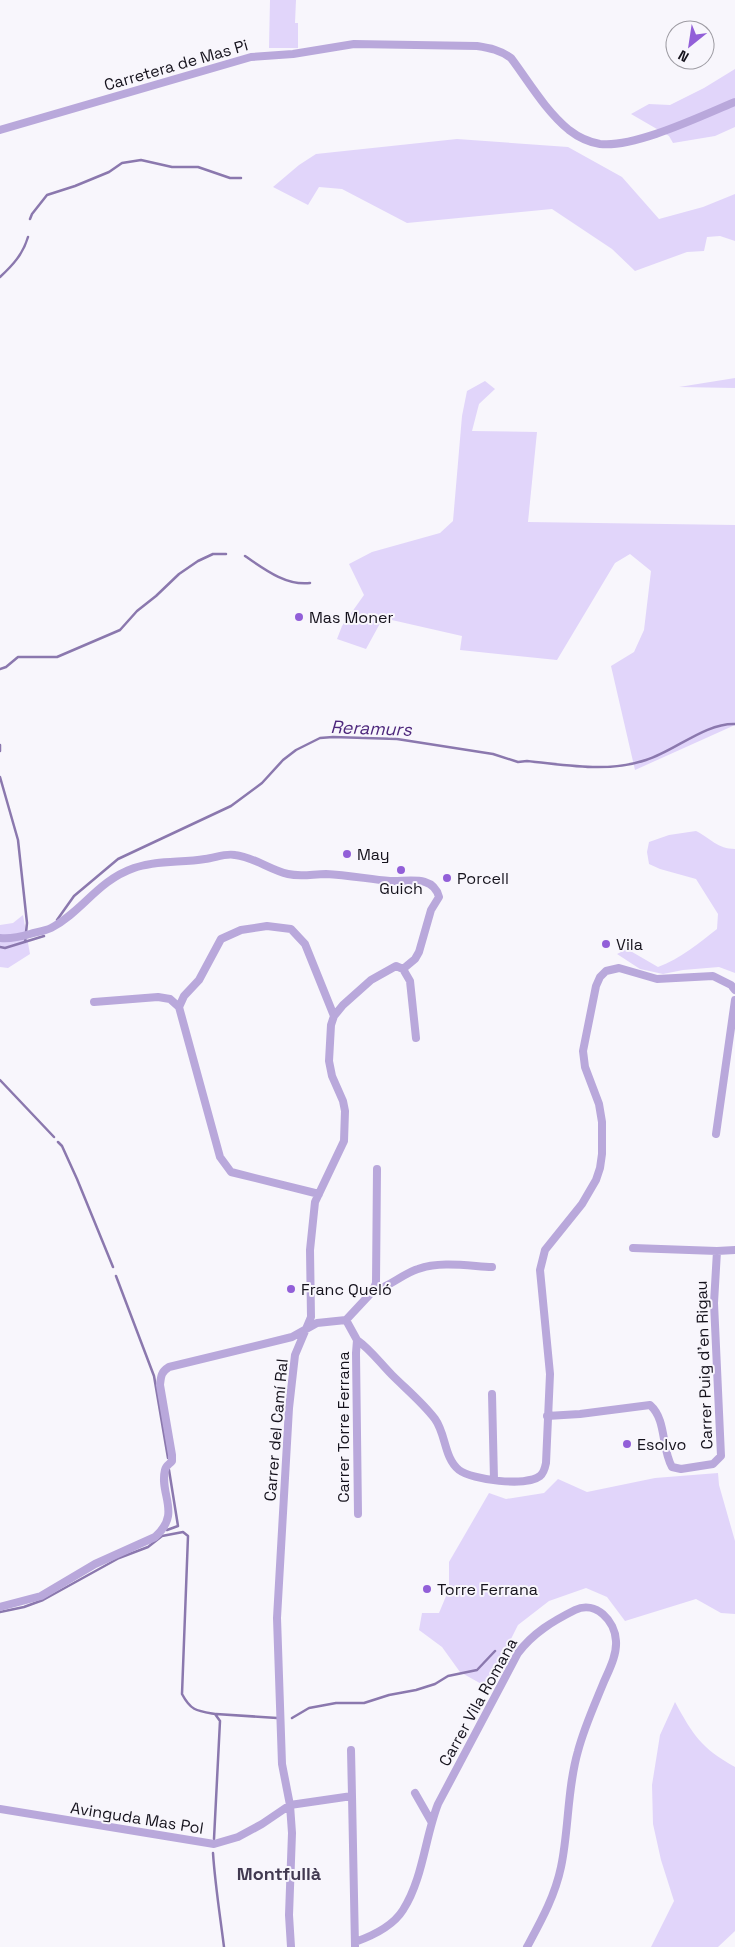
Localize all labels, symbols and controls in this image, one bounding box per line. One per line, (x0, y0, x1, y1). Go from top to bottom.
north arrow (665, 20, 715, 70)
street label: Carretera de Mas Pi (102, 34, 250, 96)
text: N (675, 46, 692, 66)
place label: Mas Moner (309, 607, 394, 628)
marker: Mas Moner (293, 611, 305, 623)
water label: Reramurs (330, 715, 413, 741)
place label: May (357, 844, 390, 865)
marker: May (341, 848, 353, 860)
marker: Guich (395, 864, 407, 876)
place label: Porcell (457, 868, 509, 889)
marker: Porcell (441, 872, 453, 884)
place label: Guich (379, 878, 423, 899)
place label: Vila (616, 934, 643, 955)
marker: Vila (600, 938, 612, 950)
place label: Franc Queló (301, 1279, 392, 1300)
street label: Carrer Puig d'en Rigau (691, 1280, 717, 1450)
marker: Franc Queló (285, 1283, 297, 1295)
street label: Carrer Torre Ferrana (333, 1351, 354, 1503)
street label: Carrer del Camí Ral (259, 1358, 293, 1502)
place label: Esolvo (637, 1434, 686, 1455)
marker: Esolvo (621, 1438, 633, 1450)
place label: Torre Ferrana (437, 1579, 538, 1600)
marker: Torre Ferrana (421, 1583, 433, 1595)
street label: Carrer Vila Romana (434, 1634, 522, 1770)
street label: Avinguda Mas Pol (69, 1797, 205, 1839)
district label: Montfullà (237, 1862, 322, 1885)

